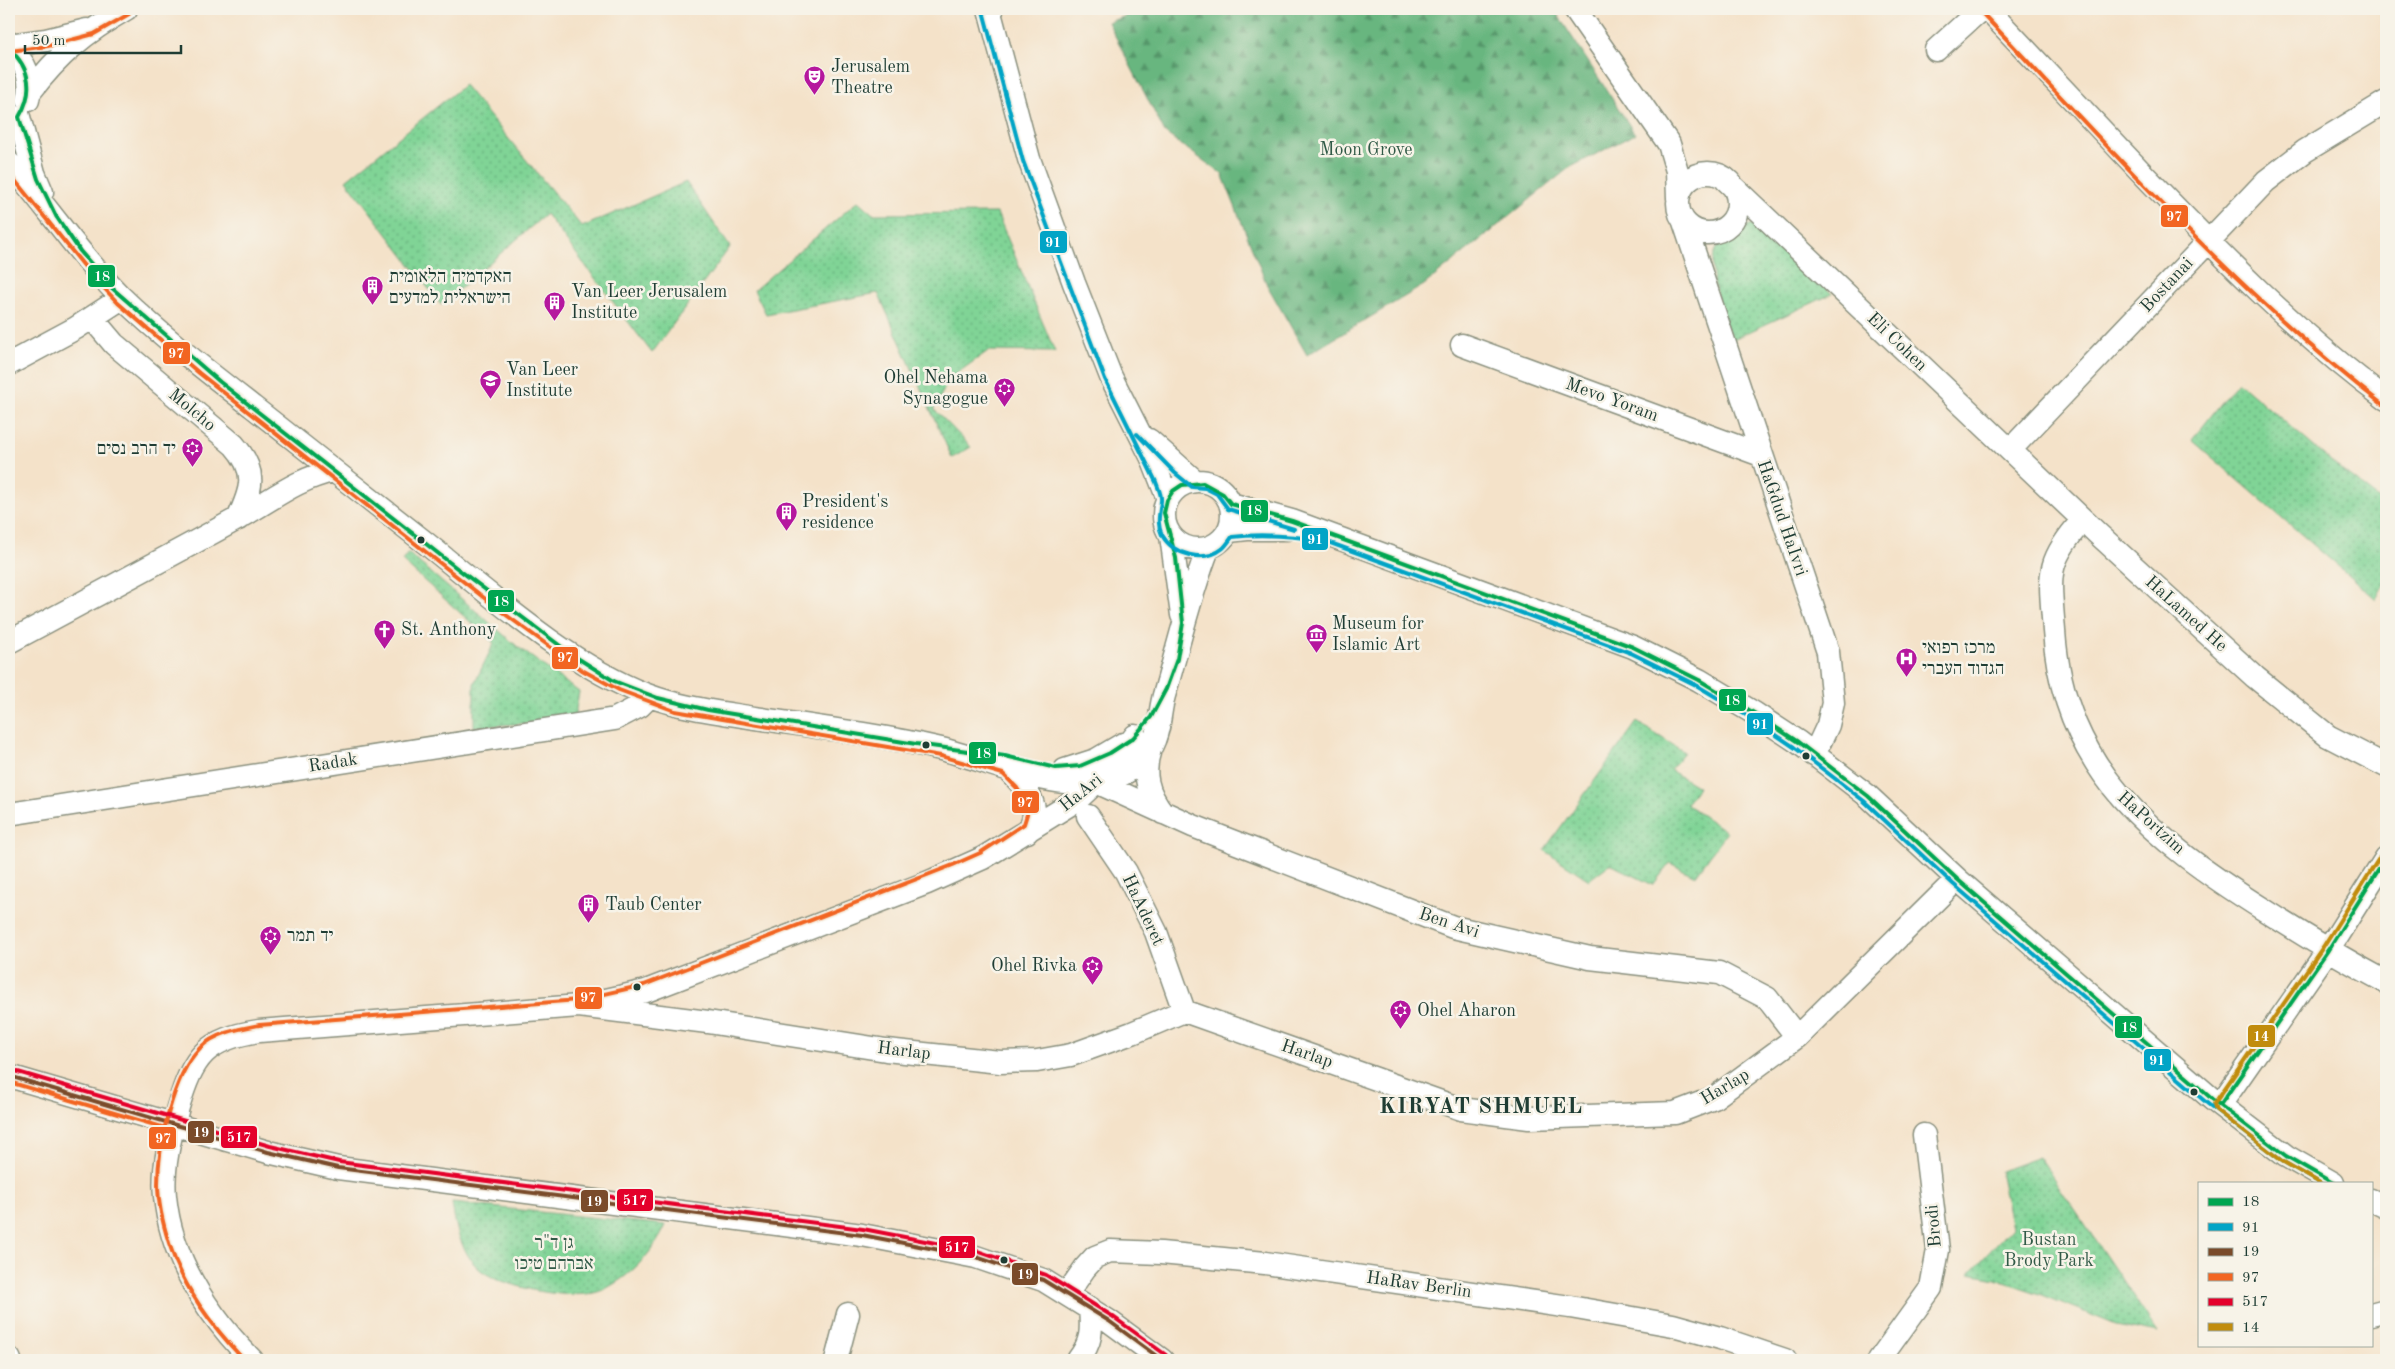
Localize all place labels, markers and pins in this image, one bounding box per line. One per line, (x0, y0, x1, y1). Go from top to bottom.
place label: Jerusalem Theatre (831, 58, 910, 97)
theatre icon: Jerusalem Theatre (803, 65, 827, 96)
place label: האקדמיה הלאומית הישראלית למדעים (389, 267, 512, 307)
building icon: האקדמיה הלאומית הישראלית למדעים (361, 275, 385, 306)
place label: Van Leer Jerusalem Institute (571, 283, 727, 322)
building icon: Van Leer Jerusalem Institute (543, 290, 567, 321)
place label: Van Leer Institute (506, 361, 579, 400)
school or university icon: Van Leer Institute (478, 368, 502, 399)
place label: Ohel Nehama Synagogue (883, 369, 988, 408)
synagogue icon: Ohel Nehama Synagogue (992, 376, 1016, 407)
synagogue icon: יד הרב נסים (180, 437, 204, 468)
place label: יד הרב נסים (97, 440, 176, 458)
place label: President's residence (802, 493, 889, 532)
building icon: President's residence (774, 500, 798, 531)
unlabelled marker (416, 535, 426, 545)
place label: Museum for Islamic Art (1332, 615, 1425, 654)
church icon: St. Anthony (373, 618, 397, 649)
place label: St. Anthony (401, 621, 497, 639)
museum icon: Museum for Islamic Art (1304, 622, 1328, 653)
place label: מרכז רפואי הגדוד העברי (1922, 639, 2004, 678)
hospital icon: מרכז רפואי הגדוד העברי (1894, 646, 1918, 677)
unlabelled marker (921, 740, 931, 750)
unlabelled marker (1801, 751, 1811, 761)
building icon: Taub Center (577, 893, 601, 924)
place label: Taub Center (605, 896, 702, 914)
synagogue icon: יד תמר (259, 924, 283, 955)
place label: יד תמר (287, 927, 334, 945)
synagogue icon: Ohel Rivka (1081, 954, 1105, 985)
place label: Ohel Rivka (991, 957, 1077, 975)
unlabelled marker (632, 982, 642, 992)
synagogue icon: Ohel Aharon (1389, 999, 1413, 1030)
place label: Ohel Aharon (1417, 1002, 1516, 1020)
unlabelled marker (2189, 1087, 2199, 1097)
unlabelled marker (999, 1255, 1009, 1265)

